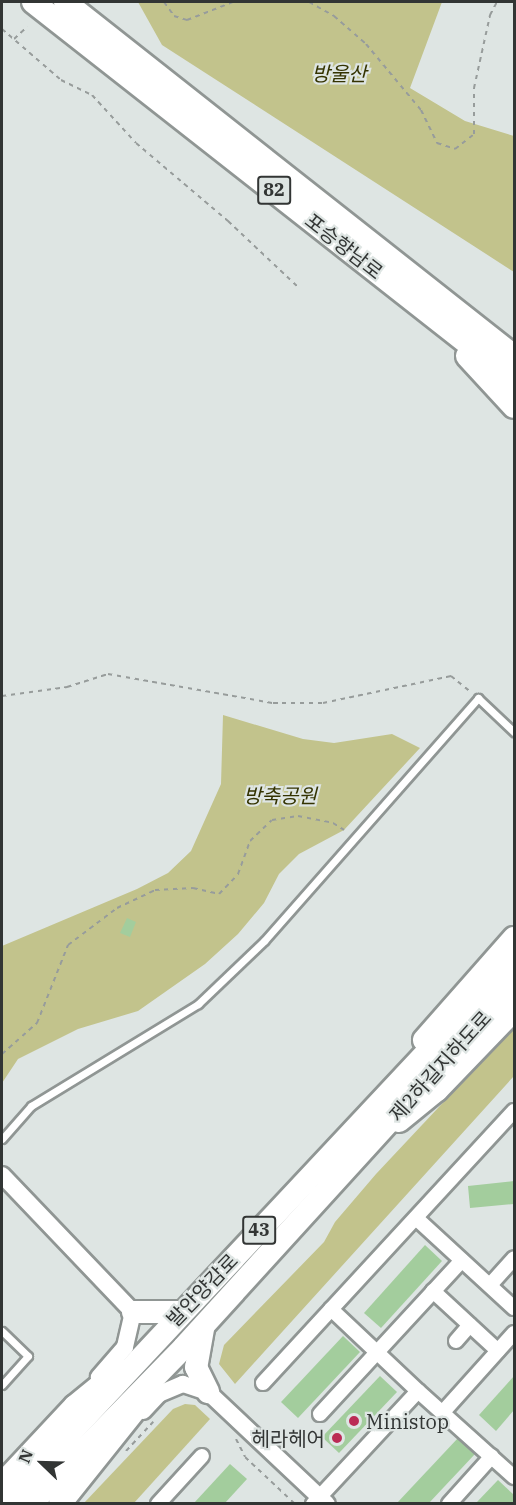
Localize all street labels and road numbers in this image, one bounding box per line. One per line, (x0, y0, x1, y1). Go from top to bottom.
road number: 82 (256, 175, 292, 205)
street label: 포승향남로 (300, 208, 388, 284)
street label: 제2하길지하도로 (384, 1006, 496, 1126)
road number: 43 (241, 1215, 277, 1245)
street label: 발안양감로 (161, 1249, 243, 1331)

